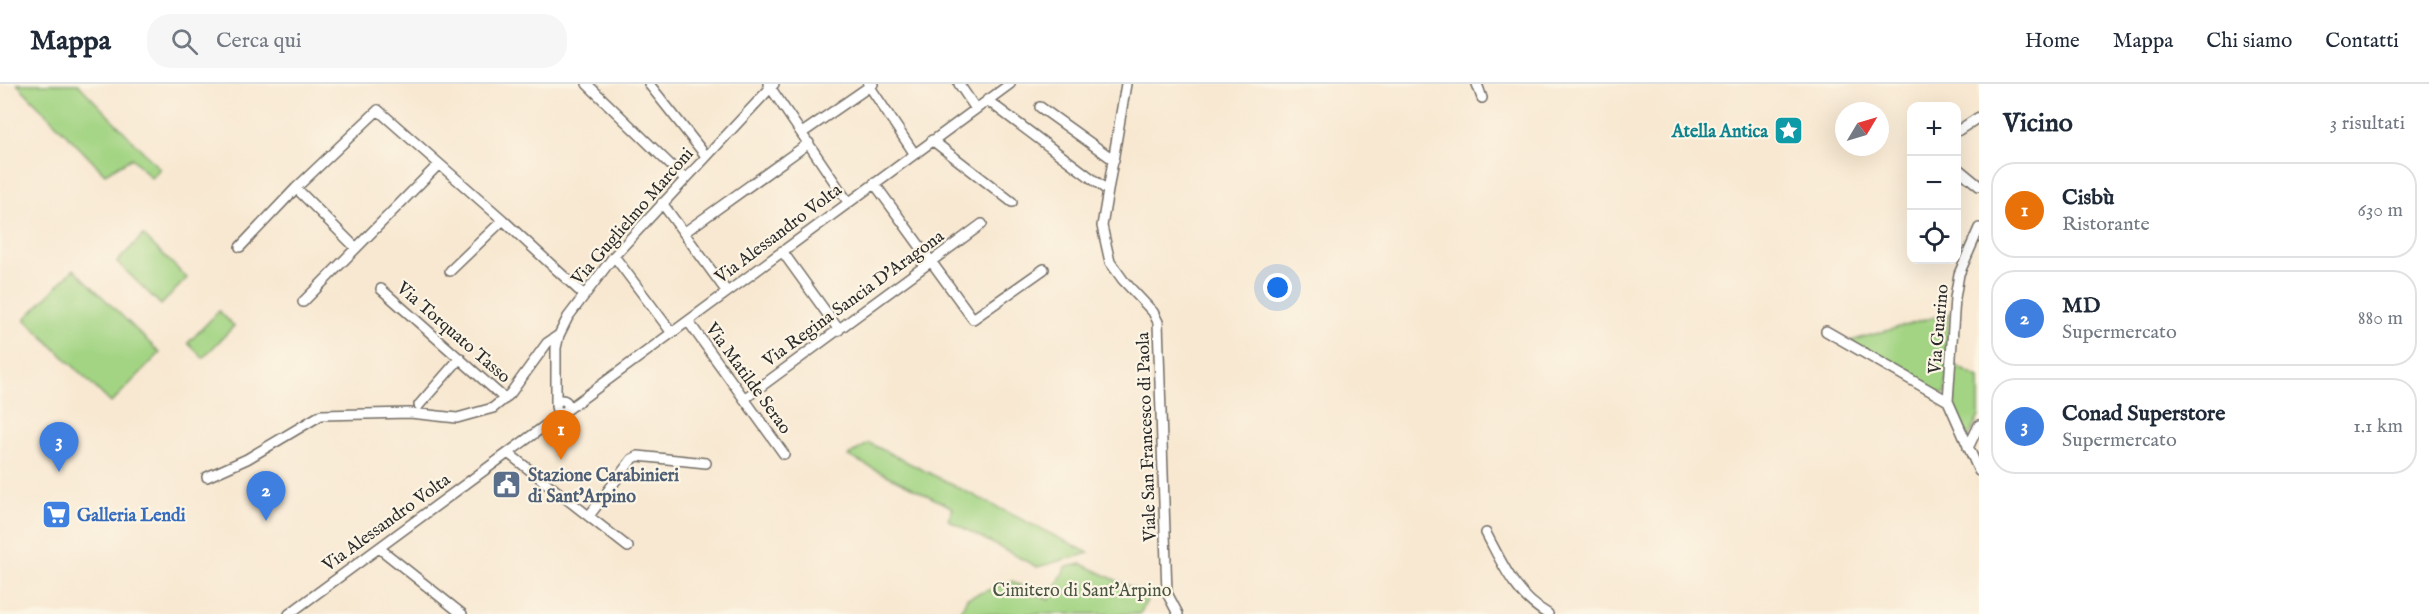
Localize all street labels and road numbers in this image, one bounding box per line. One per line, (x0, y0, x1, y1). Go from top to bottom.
street label: Via Guglielmo Marconi (566, 143, 699, 291)
street label: Via Alessandro Volta (710, 179, 847, 290)
street label: Via Regina Sancia D'Aragona (758, 225, 949, 373)
street label: Via Torquato Tasso (390, 277, 515, 389)
street label: Via Guarino (1924, 283, 1955, 376)
street label: Via Matilde Serao (699, 318, 796, 439)
street label: Viale San Francesco di Paola (1132, 332, 1163, 543)
street label: Via Alessandro Volta (318, 469, 456, 578)

